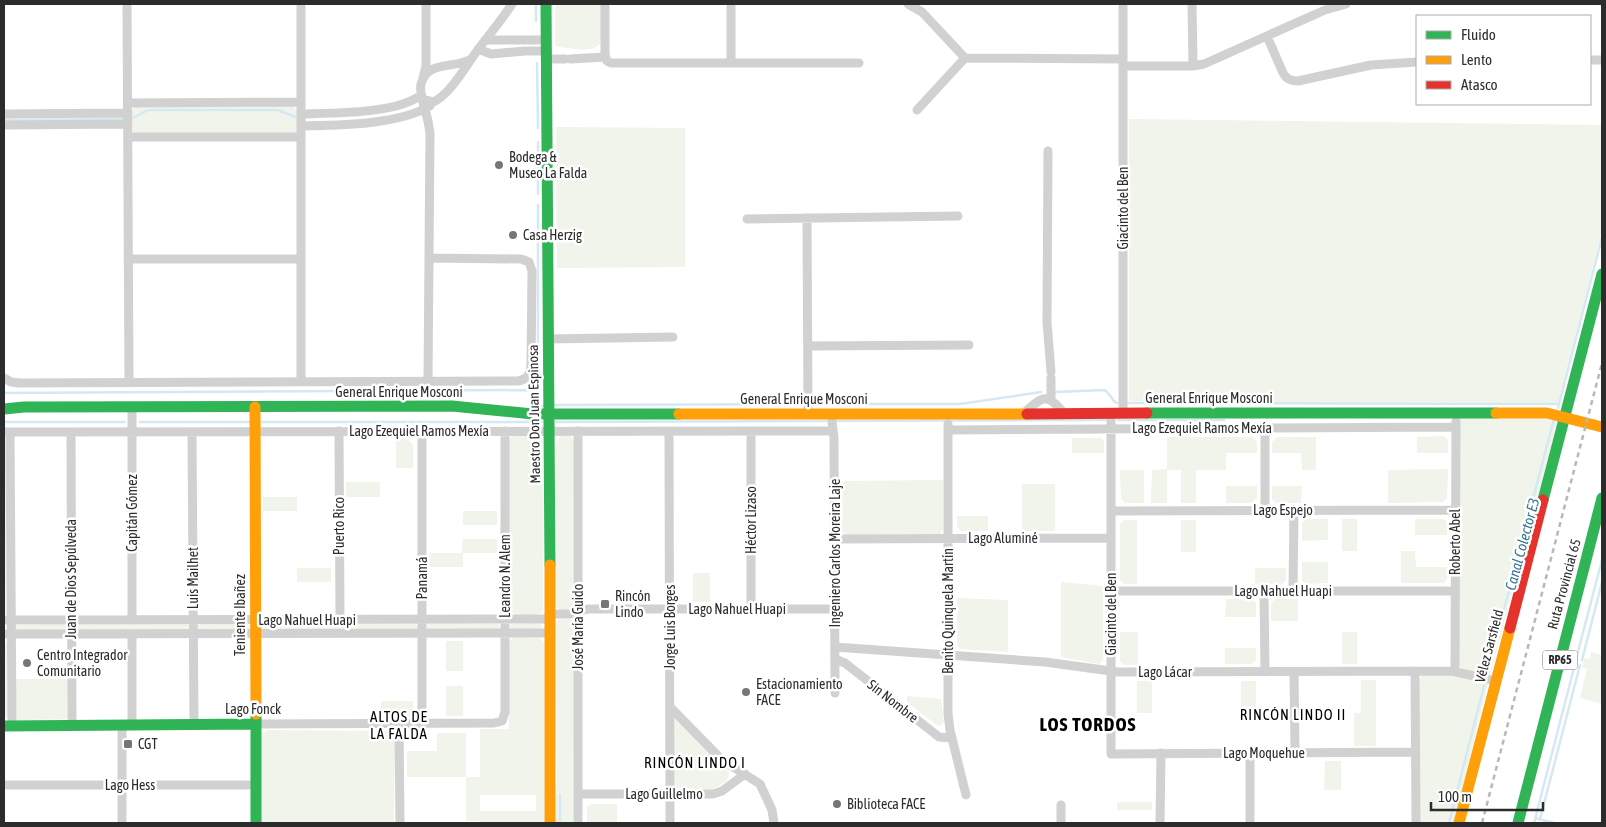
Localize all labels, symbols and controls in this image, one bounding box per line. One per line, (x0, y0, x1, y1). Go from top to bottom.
legend (1416, 15, 1591, 105)
text: Fluido (1461, 26, 1496, 43)
text: Lento (1461, 51, 1492, 68)
text: Atasco (1461, 76, 1498, 93)
place label: Bodega & Museo La Falda (509, 149, 587, 181)
marker: Bodega & Museo La Falda (493, 159, 505, 171)
street label: Giacinto del Ben (1115, 166, 1131, 250)
place label: Casa Herzig (523, 227, 582, 243)
marker: Casa Herzig (507, 229, 519, 241)
street label: Maestro Don Juan Espinosa (525, 344, 543, 484)
street label: General Enrique Mosconi (335, 384, 463, 400)
street label: General Enrique Mosconi (1145, 390, 1273, 406)
street label: General Enrique Mosconi (740, 391, 868, 407)
street label: Lago Ezequiel Ramos Mexía (1132, 420, 1272, 436)
street label: Lago Ezequiel Ramos Mexía (349, 423, 489, 439)
street label: Capitán Gómez (124, 474, 140, 552)
street label: Ingeniero Carlos Moreira Laje (827, 479, 843, 627)
street label: Héctor Lizaso (743, 486, 759, 554)
water label: Canal Colector E3 (1502, 496, 1542, 592)
street label: Puerto Rico (331, 497, 347, 555)
street label: Lago Espejo (1253, 502, 1313, 518)
street label: Roberto Abel (1447, 508, 1463, 575)
street label: Juan de Dios Sepúlveda (63, 519, 79, 639)
street label: Lago Aluminé (968, 530, 1038, 546)
street label: Leandro N. Alem (497, 534, 513, 618)
street label: Ruta Provincial 65 (1544, 537, 1584, 631)
street label: Luis Mailhet (185, 547, 201, 609)
street label: Benito Quinquela Martín (940, 548, 956, 674)
street label: Panamá (414, 557, 430, 599)
street label: Giacinto del Ben (1103, 572, 1119, 656)
street label: Teniente Ibañez (232, 574, 248, 656)
street label: Lago Nahuel Huapi (1234, 583, 1332, 599)
street label: José María Guido (570, 584, 586, 670)
street label: Jorge Luis Borges (662, 584, 678, 670)
place label: Rincón Lindo (615, 588, 651, 620)
marker: Rincón Lindo (599, 598, 611, 610)
street label: Lago Nahuel Huapi (688, 601, 786, 617)
street label: Vélez Sarsfield (1472, 608, 1506, 684)
street label: Lago Nahuel Huapi (258, 612, 356, 628)
place label: Centro Integrador Comunitario (37, 647, 128, 679)
road number: RP65 (1542, 650, 1578, 670)
marker: Centro Integrador Comunitario (21, 657, 33, 669)
street label: Lago Lácar (1138, 664, 1193, 680)
place label: Estacionamiento FACE (756, 676, 843, 708)
street label: Sin Nombre (864, 676, 922, 726)
marker: Estacionamiento FACE (740, 686, 752, 698)
street label: Lago Fonck (225, 701, 281, 717)
district label: RINCÓN LINDO II (1240, 706, 1346, 723)
district label: ALTOS DE LA FALDA (370, 708, 428, 742)
district label: LOS TORDOS (1040, 713, 1136, 735)
place label: CGT (138, 736, 158, 752)
marker: CGT (122, 738, 134, 750)
street label: Lago Moquehue (1223, 745, 1305, 761)
district label: RINCÓN LINDO I (644, 754, 746, 771)
street label: Lago Hess (105, 777, 155, 793)
scale bar (1431, 780, 1544, 812)
street label: Lago Guillelmo (625, 786, 703, 802)
text: 100 m (1438, 788, 1472, 805)
place label: Biblioteca FACE (847, 796, 925, 812)
marker: Biblioteca FACE (831, 798, 843, 810)

